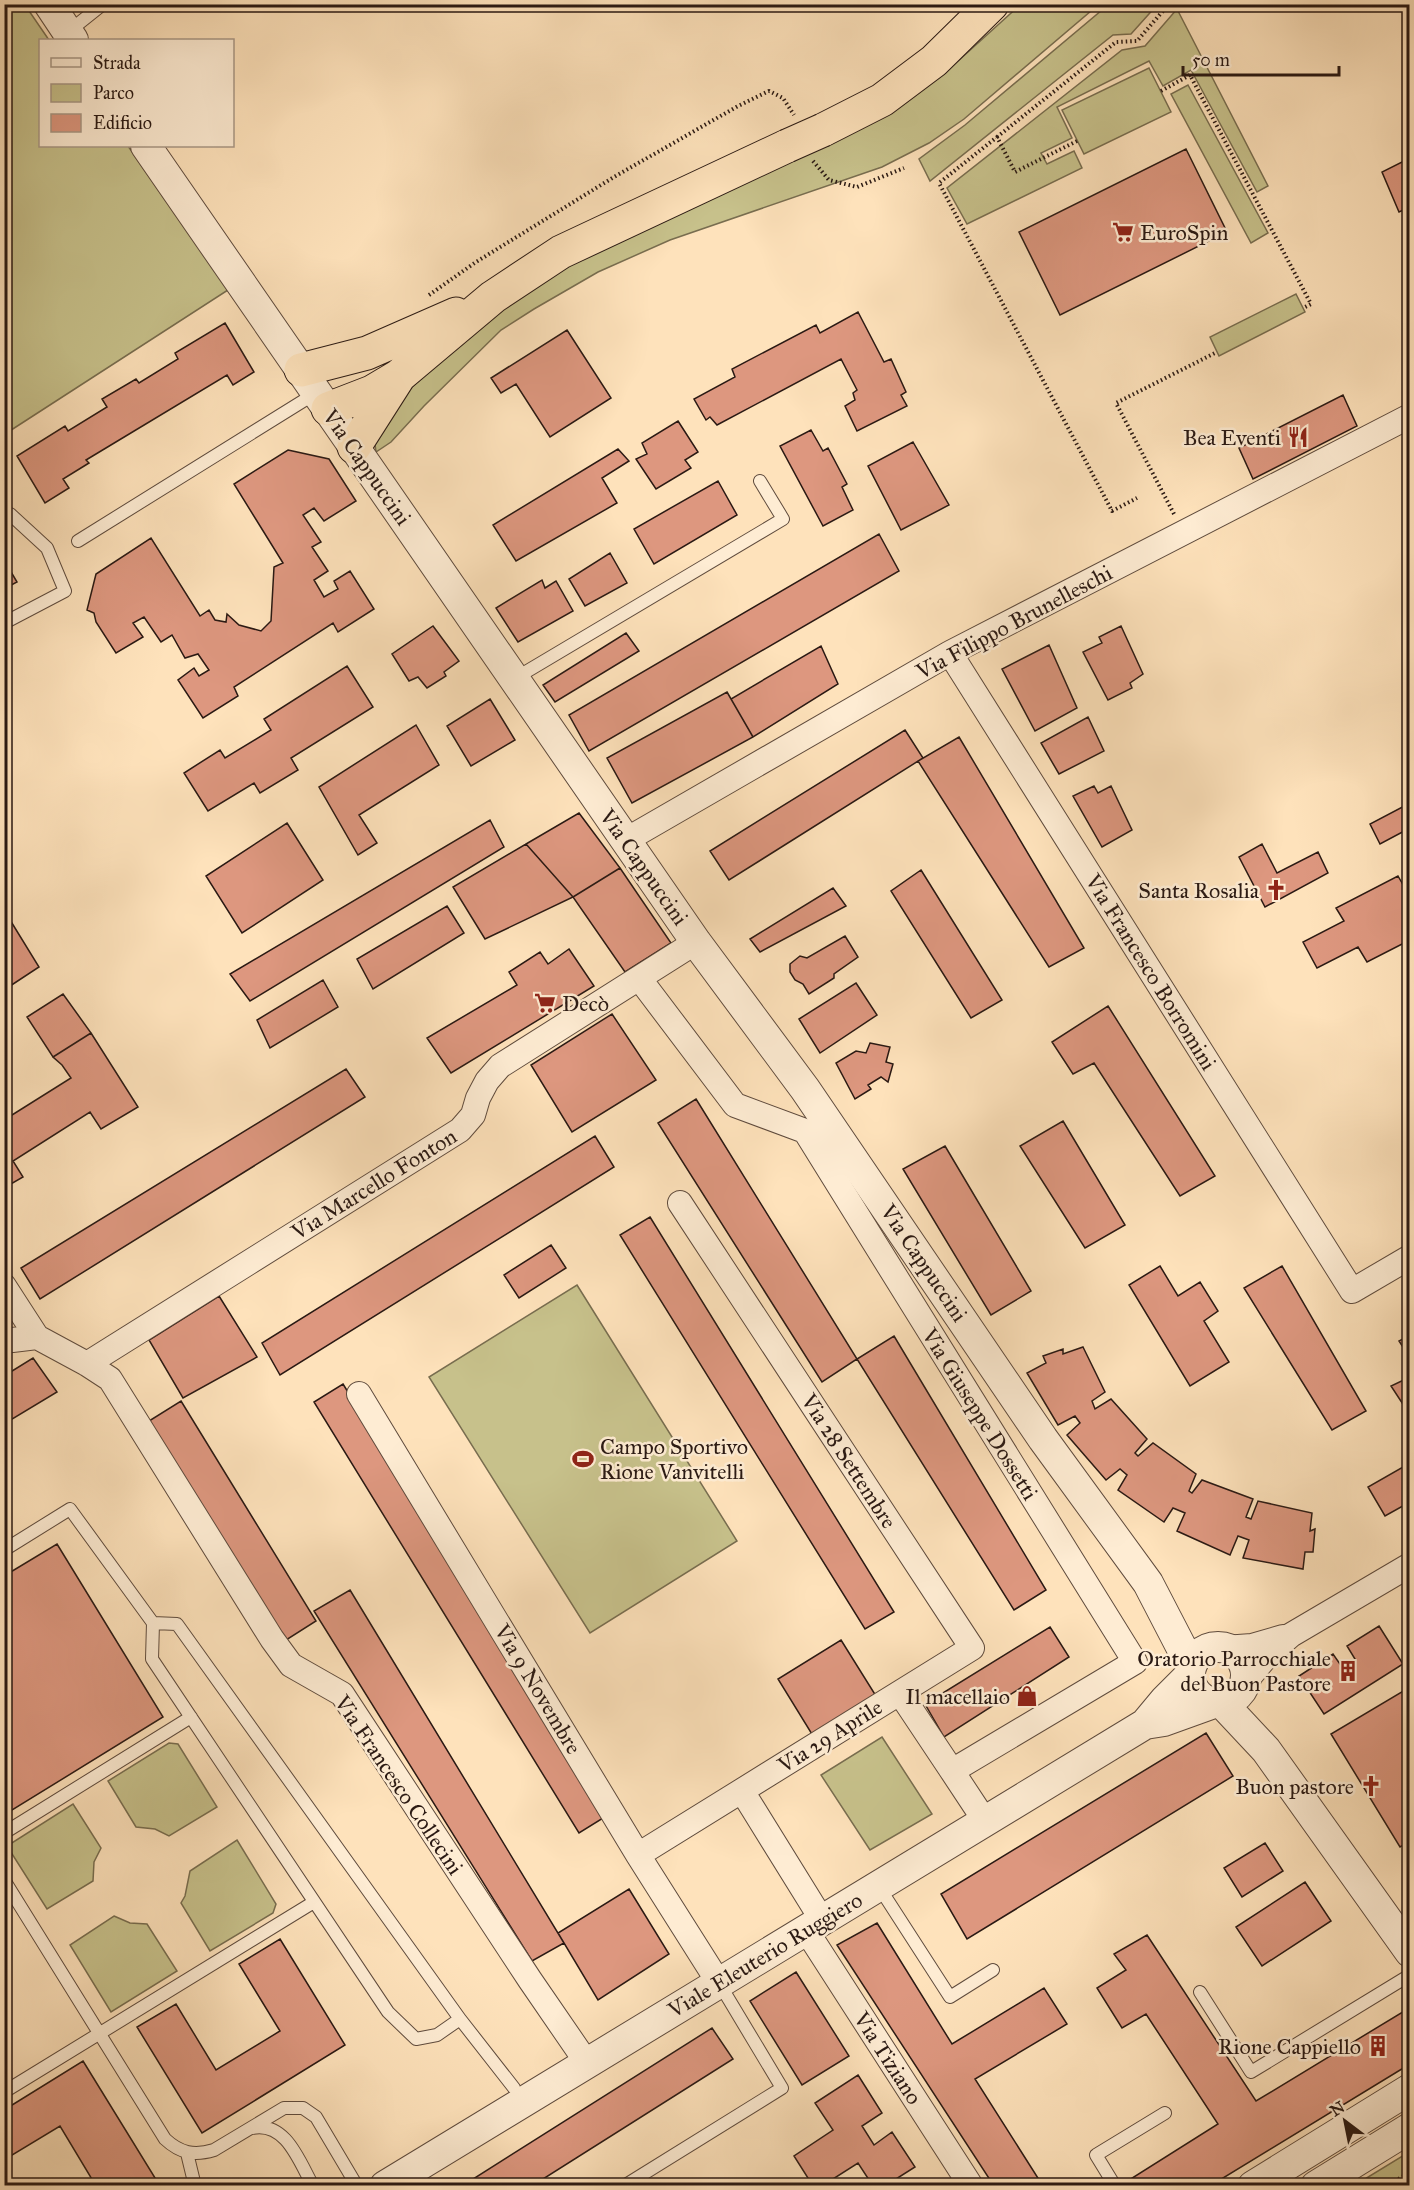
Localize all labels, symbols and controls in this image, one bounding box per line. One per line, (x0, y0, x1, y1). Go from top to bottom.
legend (39, 39, 234, 147)
scale bar (1183, 39, 1339, 77)
text: 50 m (1192, 49, 1230, 71)
text: Strada (93, 52, 141, 74)
text: Parco (93, 82, 134, 104)
text: Edificio (93, 112, 152, 134)
place label: EuroSpin (1140, 219, 1229, 246)
supermarket icon: EuroSpin (1111, 220, 1135, 244)
street label: Via Cappuccini (316, 403, 417, 530)
place label: Bea Eventi (1183, 424, 1281, 451)
restaurant icon: Bea Eventi (1286, 425, 1310, 449)
street label: Via Filippo Brunelleschi (911, 559, 1117, 686)
street label: Via Cappuccini (593, 803, 694, 930)
street label: Via Francesco Borromini (1079, 868, 1222, 1075)
place label: Santa Rosalia (1138, 877, 1260, 904)
church icon: Santa Rosalia (1264, 878, 1288, 902)
place label: Decò (562, 990, 609, 1017)
supermarket icon: Decò (533, 991, 557, 1015)
street label: Via Marcello Fonton (286, 1122, 462, 1246)
street label: Via Cappuccini (874, 1198, 973, 1327)
street label: Via Giuseppe Dossetti (916, 1322, 1044, 1505)
street label: Via 28 Settembre (795, 1388, 903, 1534)
place label: Campo Sportivo Rione Vanvitelli (600, 1433, 748, 1485)
sports icon: Campo Sportivo Rione Vanvitelli (571, 1447, 595, 1471)
street label: Via 9 Novembre (488, 1618, 587, 1759)
place label: Oratorio Parrocchiale del Buon Pastore (1137, 1645, 1331, 1697)
building icon: Oratorio Parrocchiale del Buon Pastore (1336, 1659, 1360, 1683)
place label: Il macellaio (905, 1683, 1010, 1710)
shop icon: Il macellaio (1015, 1684, 1039, 1708)
street label: Via Francesco Collecini (328, 1689, 469, 1880)
street label: Via 29 Aprile (772, 1693, 887, 1779)
place label: Buon pastore (1235, 1773, 1354, 1800)
church icon: Buon pastore (1359, 1774, 1383, 1798)
street label: Viale Eleuterio Ruggiero (662, 1886, 867, 2024)
street label: Via Tiziano (847, 2006, 928, 2109)
place label: Rione Cappiello (1218, 2033, 1361, 2060)
building icon: Rione Cappiello (1366, 2034, 1390, 2058)
north arrow (1315, 2091, 1375, 2151)
text: N (1327, 2097, 1348, 2120)

